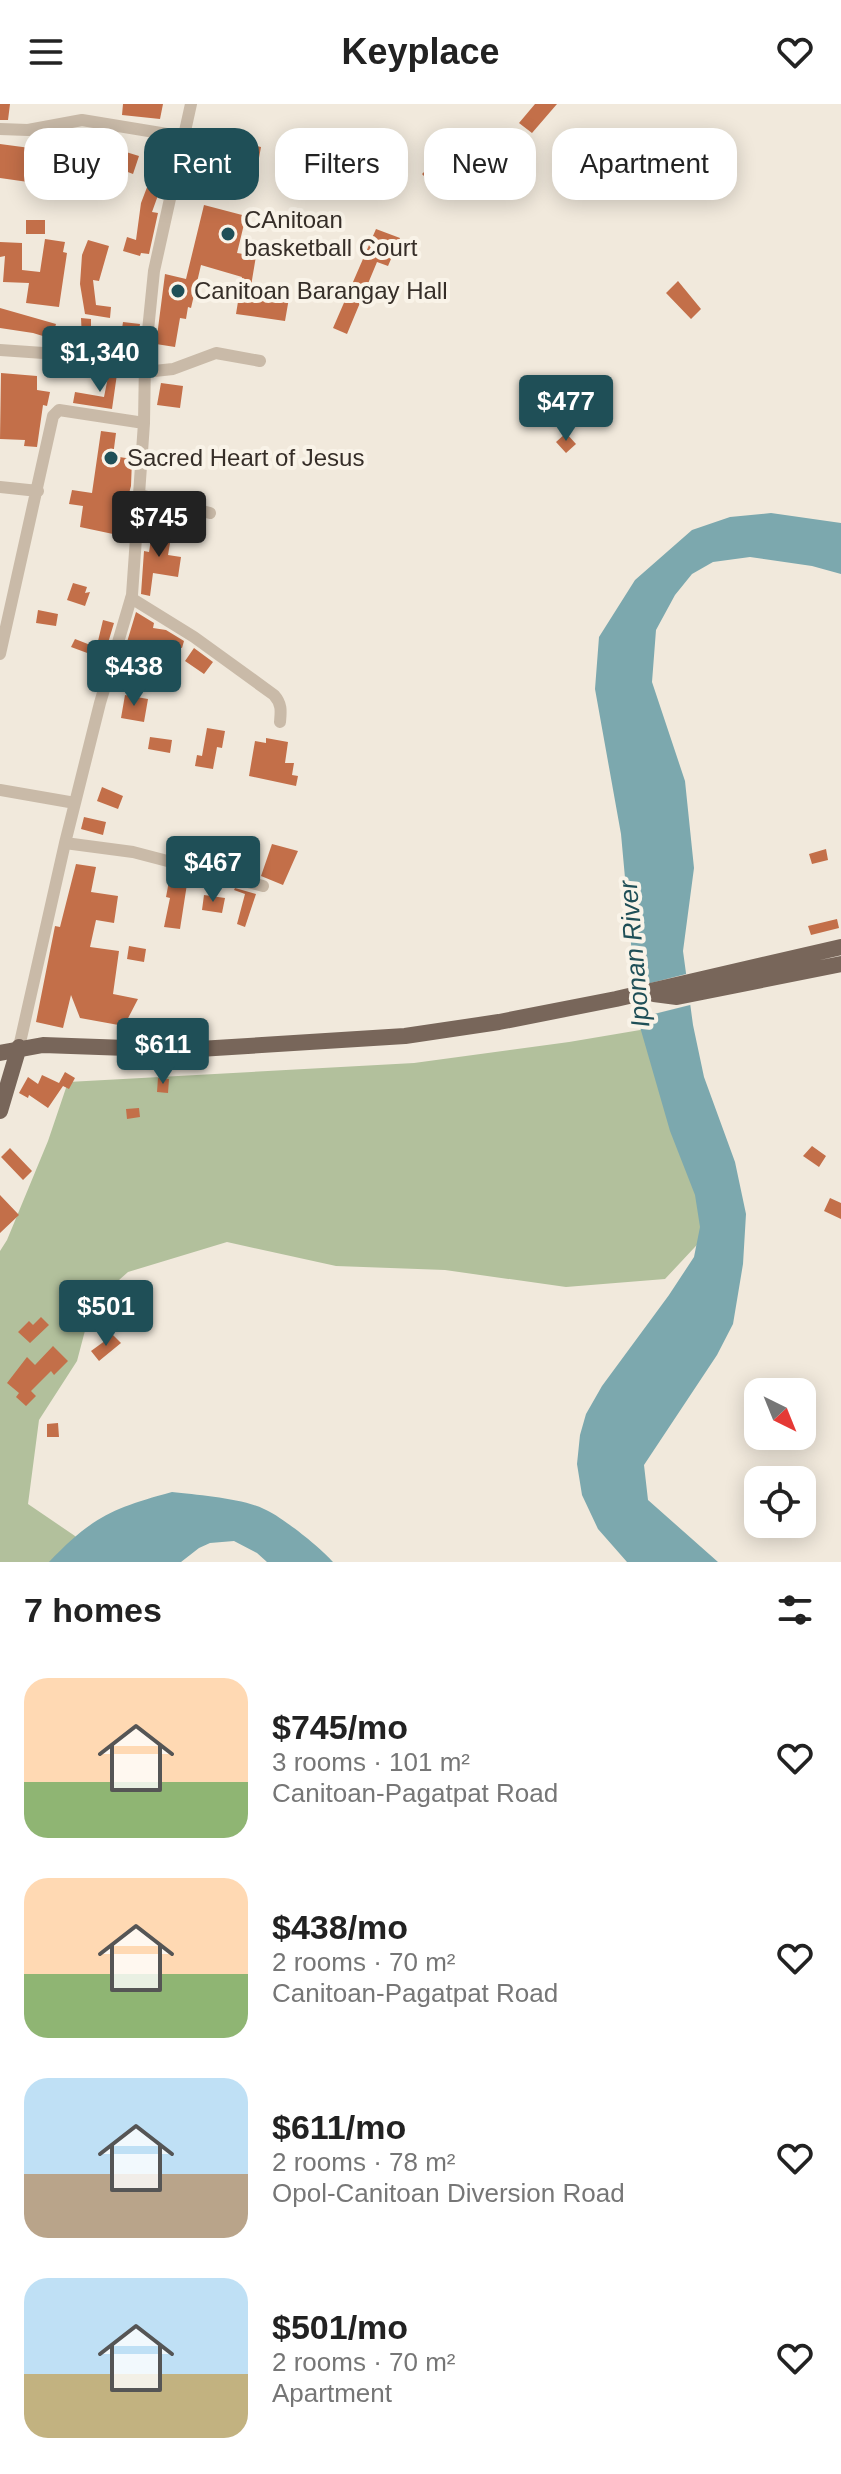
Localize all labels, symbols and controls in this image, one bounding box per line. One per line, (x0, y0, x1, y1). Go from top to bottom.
icon: menu (24, 30, 68, 74)
icon: heart (773, 30, 817, 74)
text: Keyplace (341, 31, 500, 72)
chip: Buy (24, 128, 128, 200)
chip: Rent (144, 128, 259, 200)
chip: Filters (275, 128, 408, 200)
chip: New (424, 128, 536, 200)
chip: Apartment (552, 128, 737, 200)
place label: CAnitoan basketball Court (244, 206, 418, 261)
marker: CAnitoan basketball Court (219, 225, 237, 243)
place label: Canitoan Barangay Hall (194, 277, 448, 304)
marker: Canitoan Barangay Hall (169, 282, 187, 300)
pin: $1,340 (35, 326, 165, 394)
text: $1,340 (60, 337, 140, 367)
pin: $477 (519, 375, 613, 443)
text: $477 (537, 386, 595, 416)
place label: Sacred Heart of Jesus (127, 444, 364, 471)
marker: Sacred Heart of Jesus (102, 449, 120, 467)
pin: $745 (112, 491, 206, 559)
text: $745 (130, 502, 188, 532)
pin: $438 (87, 640, 181, 708)
text: $438 (105, 651, 163, 681)
pin: $467 (166, 836, 260, 904)
text: $467 (184, 847, 242, 877)
water label: Iponan River (613, 878, 655, 1029)
pin: $611 (116, 1018, 210, 1086)
text: $611 (135, 1029, 191, 1059)
pin: $501 (59, 1280, 153, 1348)
text: $501 (77, 1291, 135, 1321)
north arrow (744, 1378, 816, 1450)
map controls (744, 1378, 816, 1538)
button: locate (744, 1466, 816, 1538)
icon: filters (773, 1588, 817, 1632)
text: 7 homes (24, 1591, 162, 1629)
text: $745/mo (272, 1708, 408, 1746)
icon: home (88, 1710, 184, 1806)
icon: heart (773, 1736, 817, 1780)
text: 3 rooms · 101 m² (272, 1747, 470, 1777)
text: Canitoan-Pagatpat Road (272, 1778, 558, 1808)
text: $438/mo (272, 1908, 408, 1946)
icon: home (88, 1910, 184, 2006)
icon: heart (773, 1936, 817, 1980)
text: 2 rooms · 70 m² (272, 1947, 456, 1977)
text: Canitoan-Pagatpat Road (272, 1978, 558, 2008)
text: $611/mo (272, 2108, 406, 2146)
icon: home (88, 2110, 184, 2206)
icon: heart (773, 2136, 817, 2180)
text: 2 rooms · 78 m² (272, 2147, 456, 2177)
text: Opol-Canitoan Diversion Road (272, 2178, 625, 2208)
text: $501/mo (272, 2308, 408, 2346)
icon: home (88, 2310, 184, 2406)
icon: heart (773, 2336, 817, 2380)
text: 2 rooms · 70 m² (272, 2347, 456, 2377)
text: Apartment (272, 2378, 392, 2408)

